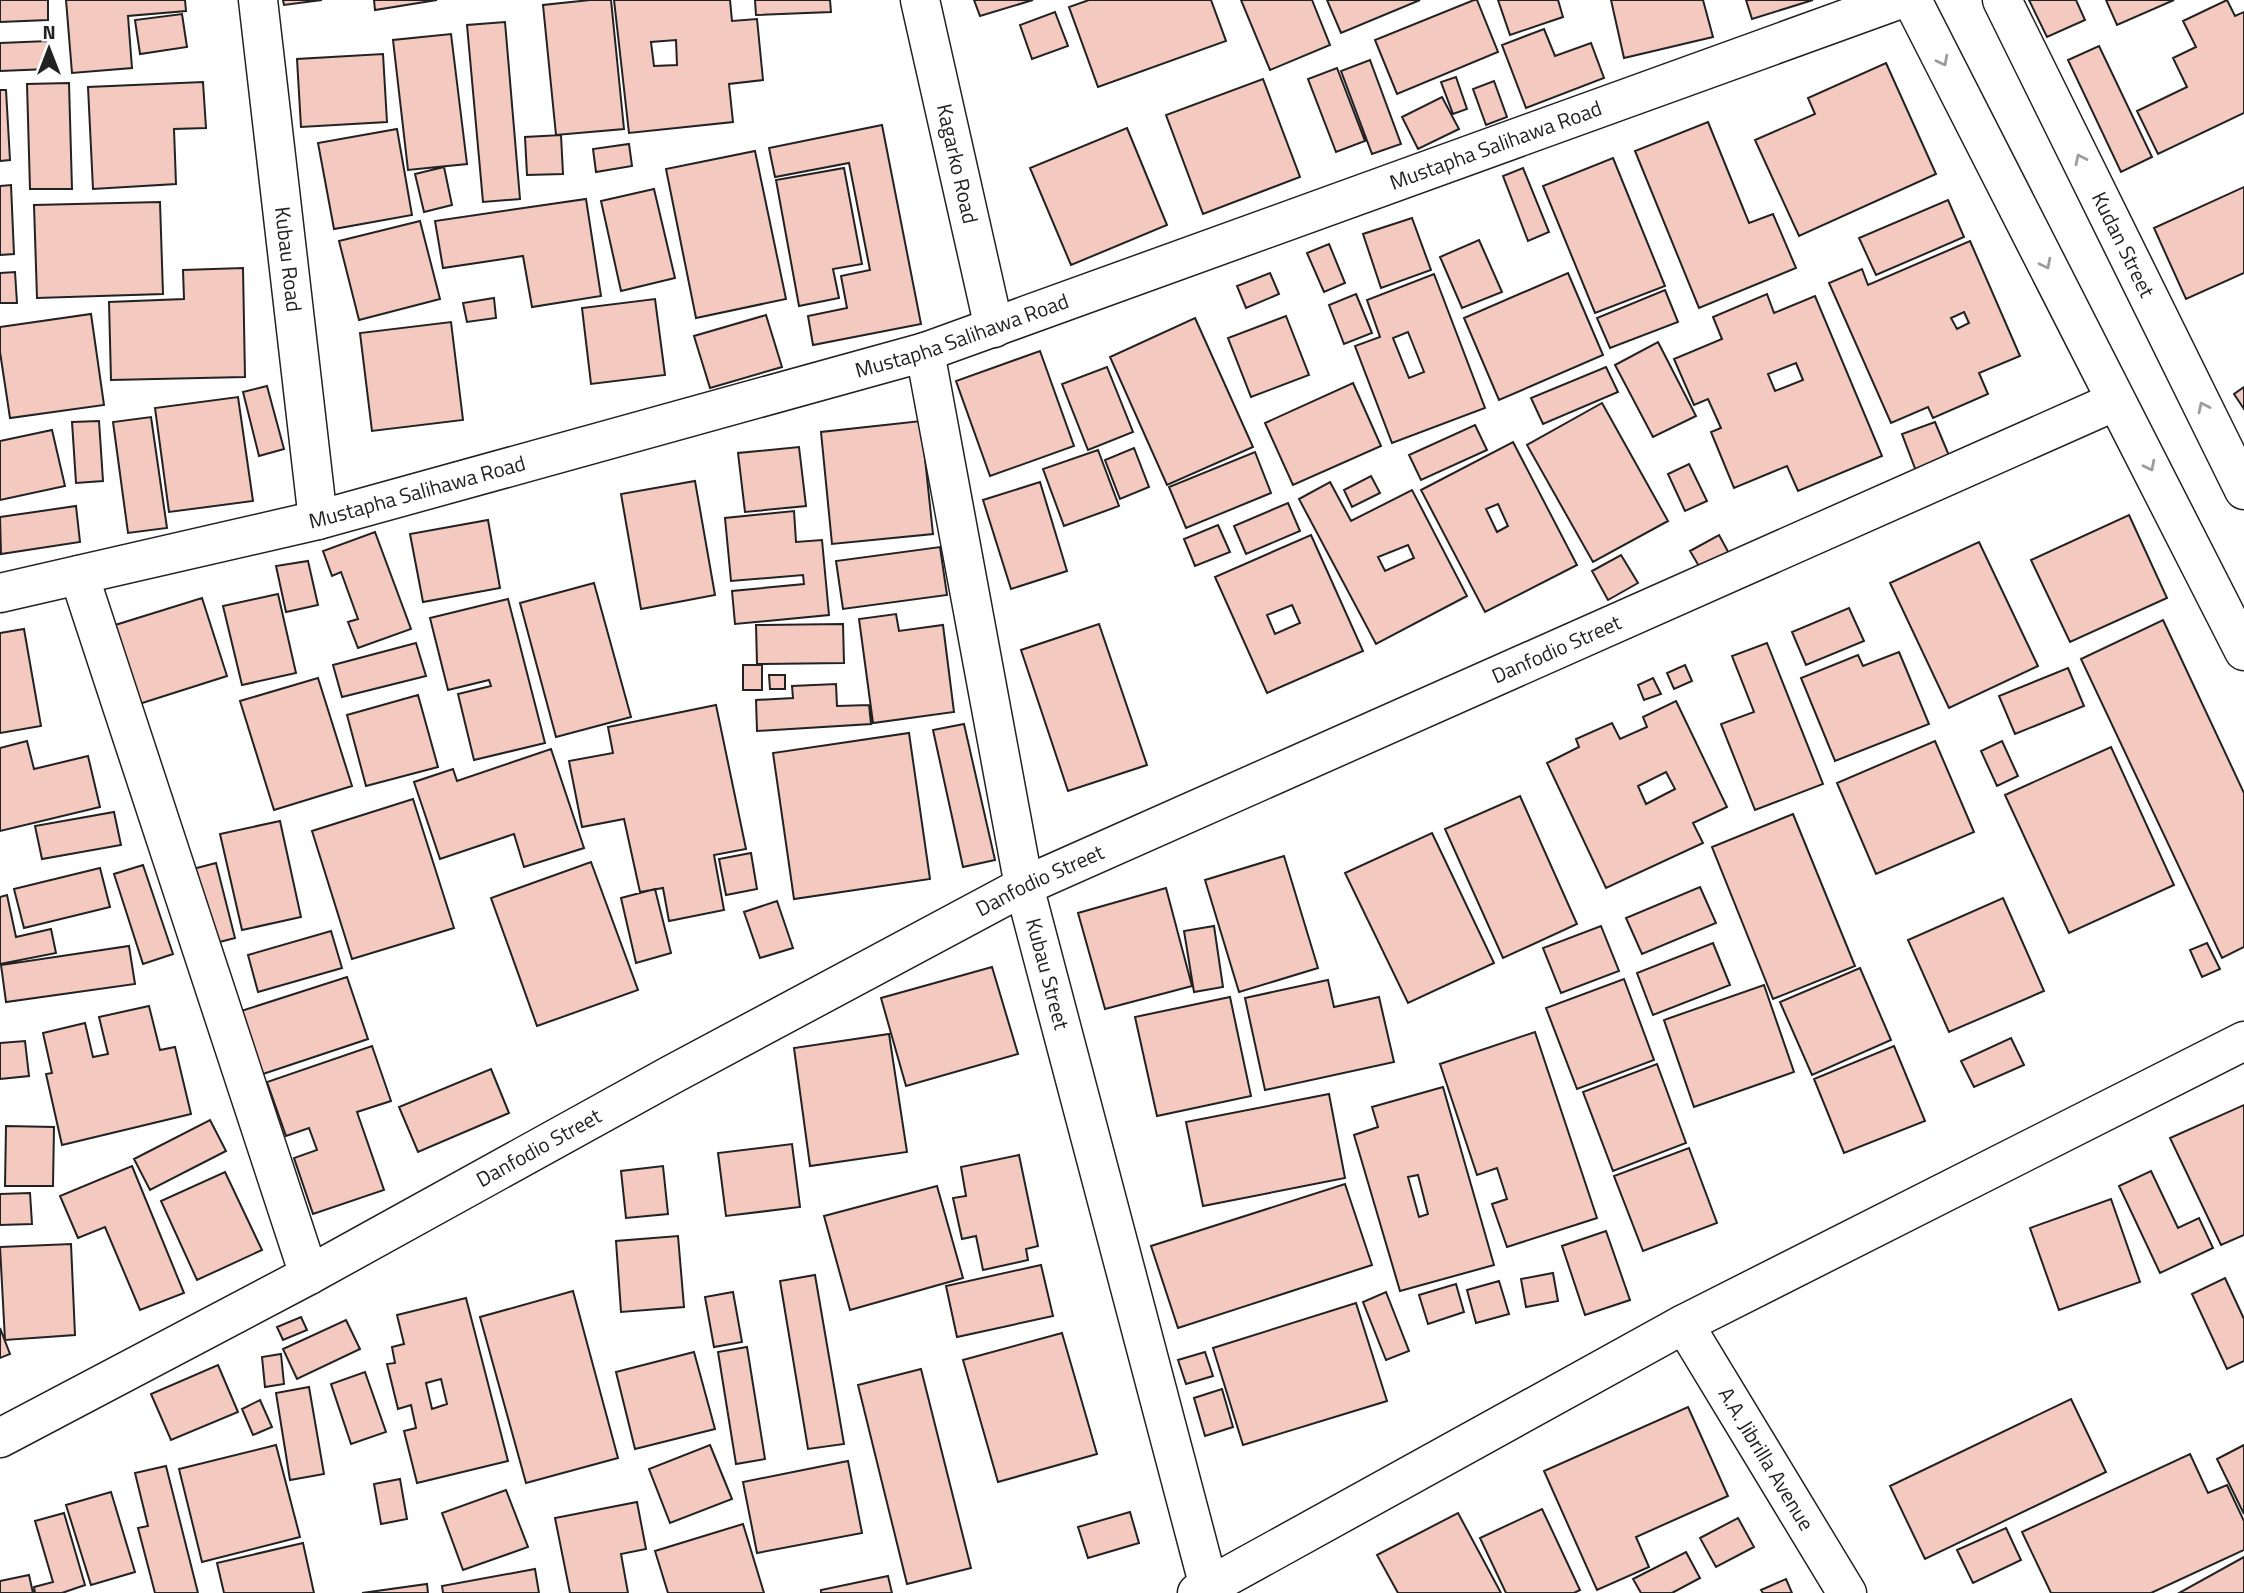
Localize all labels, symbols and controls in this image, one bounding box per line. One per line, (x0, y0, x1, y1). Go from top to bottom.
north arrow (14, 14, 84, 84)
text: N (42, 17, 56, 46)
one-way arrow (1935, 54, 1949, 66)
street label: Mustapha Salihawa Road (1385, 91, 1606, 198)
street label: Kagarko Road (929, 101, 987, 227)
one-way arrow (2075, 154, 2089, 166)
street label: Kudan Street (2084, 186, 2164, 303)
street label: Kubau Road (267, 205, 311, 313)
one-way arrow (2038, 257, 2052, 269)
street label: Mustapha Salihawa Road (851, 284, 1073, 386)
one-way arrow (2197, 402, 2211, 414)
street label: Mustapha Salihawa Road (305, 446, 529, 537)
one-way arrow (2141, 459, 2155, 472)
street label: Danfodio Street (1486, 606, 1627, 691)
street label: Danfodio Street (969, 835, 1109, 924)
street label: Kubau Street (1018, 914, 1078, 1034)
street label: Danfodio Street (470, 1099, 607, 1195)
street label: A.A. Jibrilla Avenue (1711, 1381, 1823, 1537)

